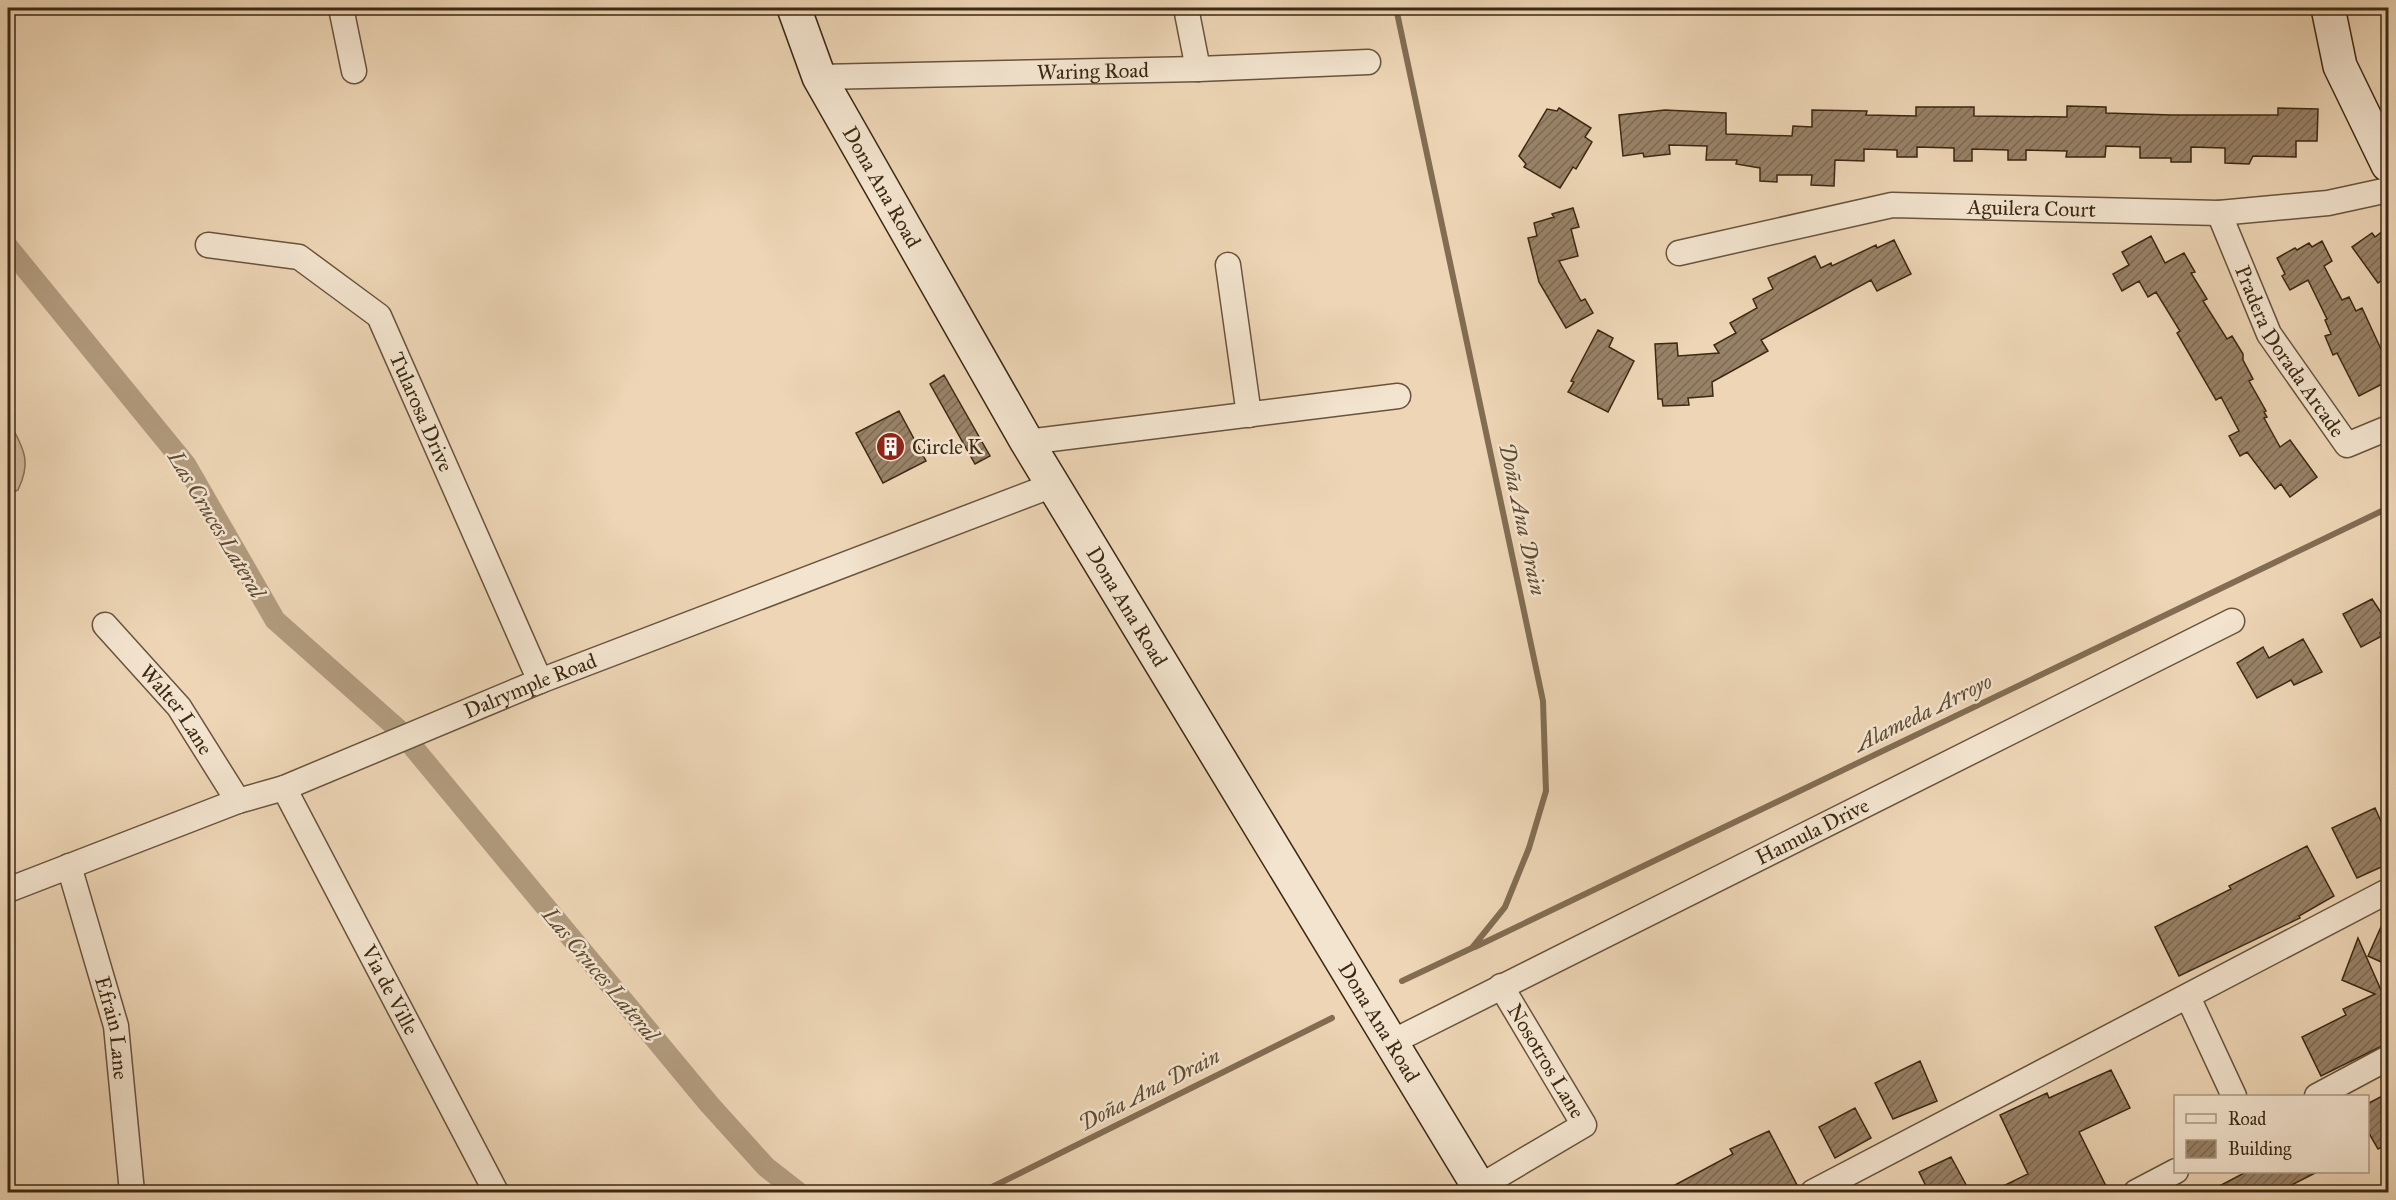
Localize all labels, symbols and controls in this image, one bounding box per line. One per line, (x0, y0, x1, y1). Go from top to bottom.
street label: Waring Road (1037, 57, 1150, 85)
street label: Dona Ana Road (837, 122, 927, 253)
street label: Aguilera Court (1966, 194, 2097, 223)
street label: Pradera Dorada Arcade (2229, 262, 2351, 442)
street label: Tularosa Drive (384, 348, 459, 476)
building icon: Circle K (875, 431, 907, 463)
place label: Circle K (912, 434, 984, 460)
water label: Doña Ana Drain (1493, 440, 1552, 598)
water label: Las Cruces Lateral (161, 445, 272, 605)
street label: Dona Ana Road (1081, 542, 1173, 672)
street label: Dalrymple Road (460, 647, 601, 724)
street label: Walter Lane (134, 659, 219, 760)
water label: Alameda Arroyo (1848, 668, 1996, 758)
street label: Hamula Drive (1751, 792, 1873, 871)
water label: Las Cruces Lateral (536, 901, 666, 1049)
street label: Via de Ville (355, 940, 424, 1040)
street label: Dona Ana Road (1333, 957, 1425, 1087)
street label: Efrain Lane (89, 973, 134, 1081)
street label: Nosotros Lane (1502, 999, 1591, 1123)
water label: Doña Ana Drain (1074, 1042, 1225, 1137)
legend (2174, 1095, 2369, 1173)
text: Road (2228, 1108, 2266, 1130)
text: Building (2228, 1138, 2292, 1161)

